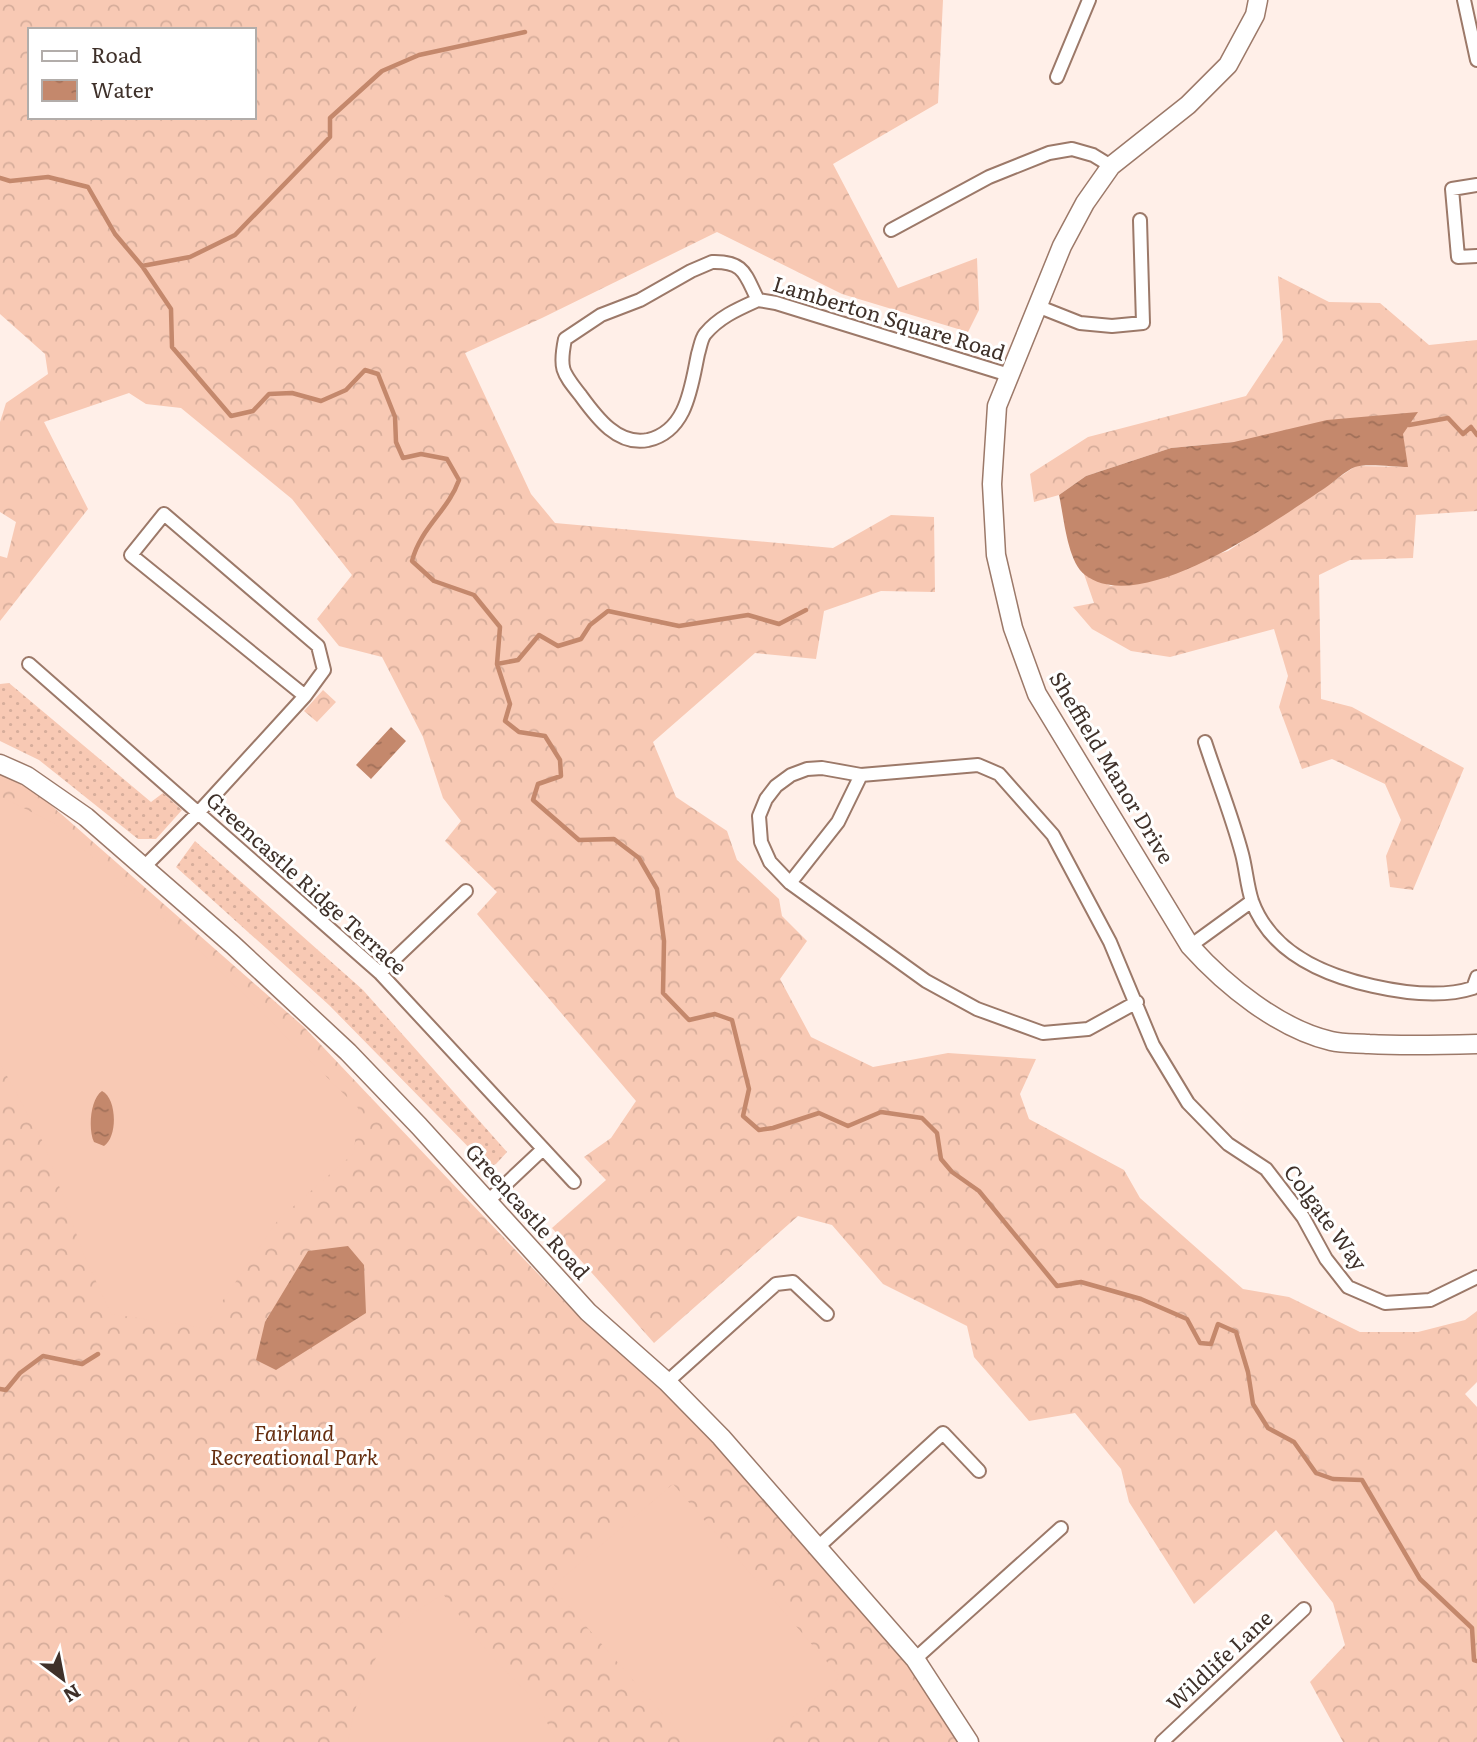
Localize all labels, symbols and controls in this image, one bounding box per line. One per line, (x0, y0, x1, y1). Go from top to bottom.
legend (28, 28, 256, 119)
text: Road (91, 38, 142, 69)
text: Water (91, 73, 153, 104)
street label: Lamberton Square Road (770, 267, 1010, 367)
street label: Sheffield Manor Drive (1043, 665, 1183, 869)
street label: Greencastle Ridge Terrace (200, 783, 415, 981)
street label: Greencastle Road (459, 1136, 598, 1285)
street label: Colgate Way (1278, 1157, 1377, 1277)
park label: Fairland Recreational Park (210, 1416, 379, 1471)
street label: Wildlife Lane (1158, 1602, 1278, 1717)
north arrow (28, 1644, 98, 1714)
text: N (58, 1678, 87, 1710)

